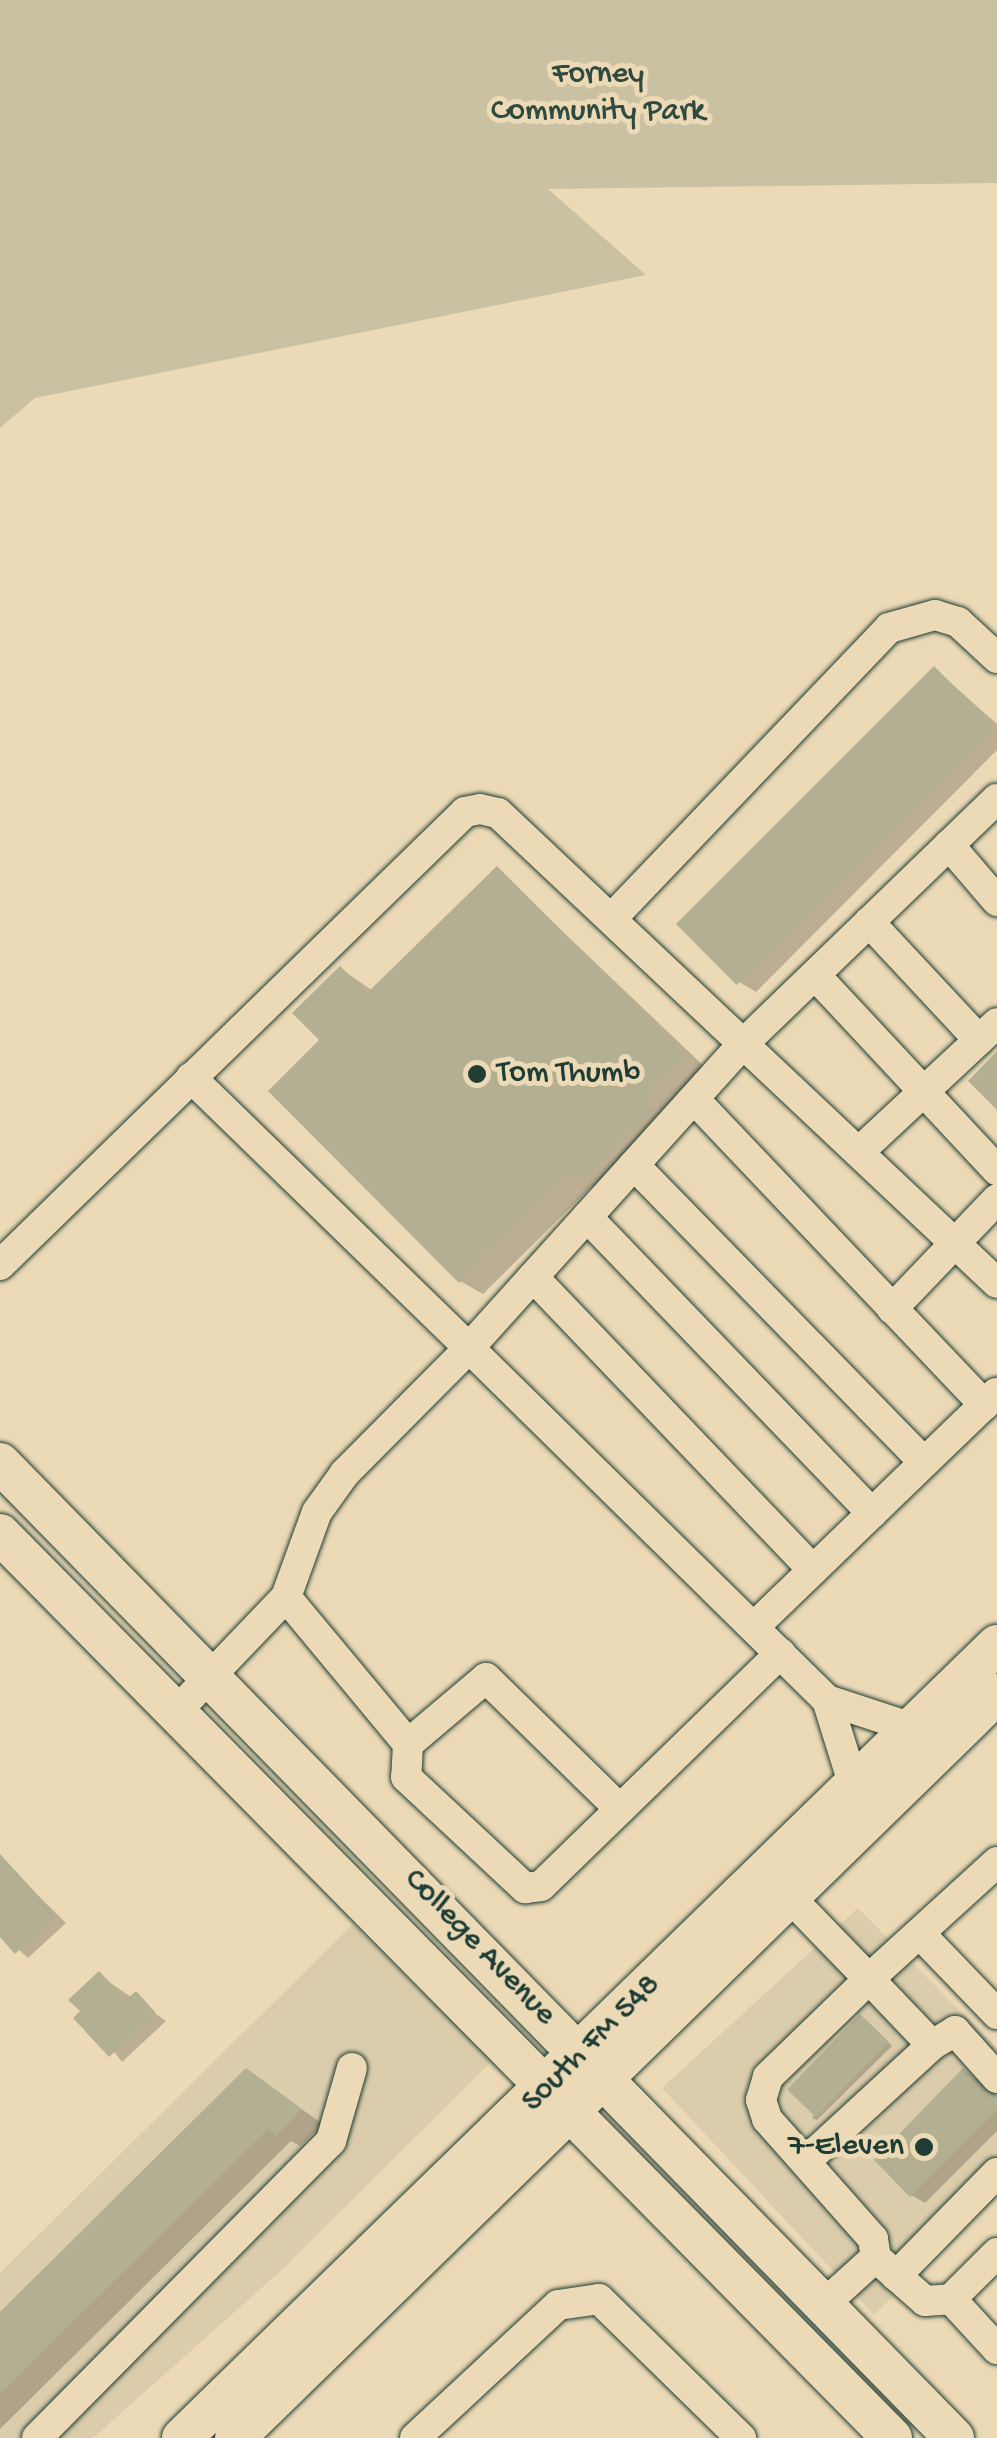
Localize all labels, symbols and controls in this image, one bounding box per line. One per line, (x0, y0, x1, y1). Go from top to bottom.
park label: Forney Community Park (491, 57, 705, 132)
place label: Tom Thumb (497, 1055, 640, 1093)
marker: Tom Thumb (466, 1063, 488, 1085)
street label: College Avenue (395, 1862, 563, 2034)
street label: South FM 548 (515, 1967, 669, 2121)
place label: 7-Eleven (788, 2128, 904, 2166)
marker: 7-Eleven (913, 2136, 935, 2158)

